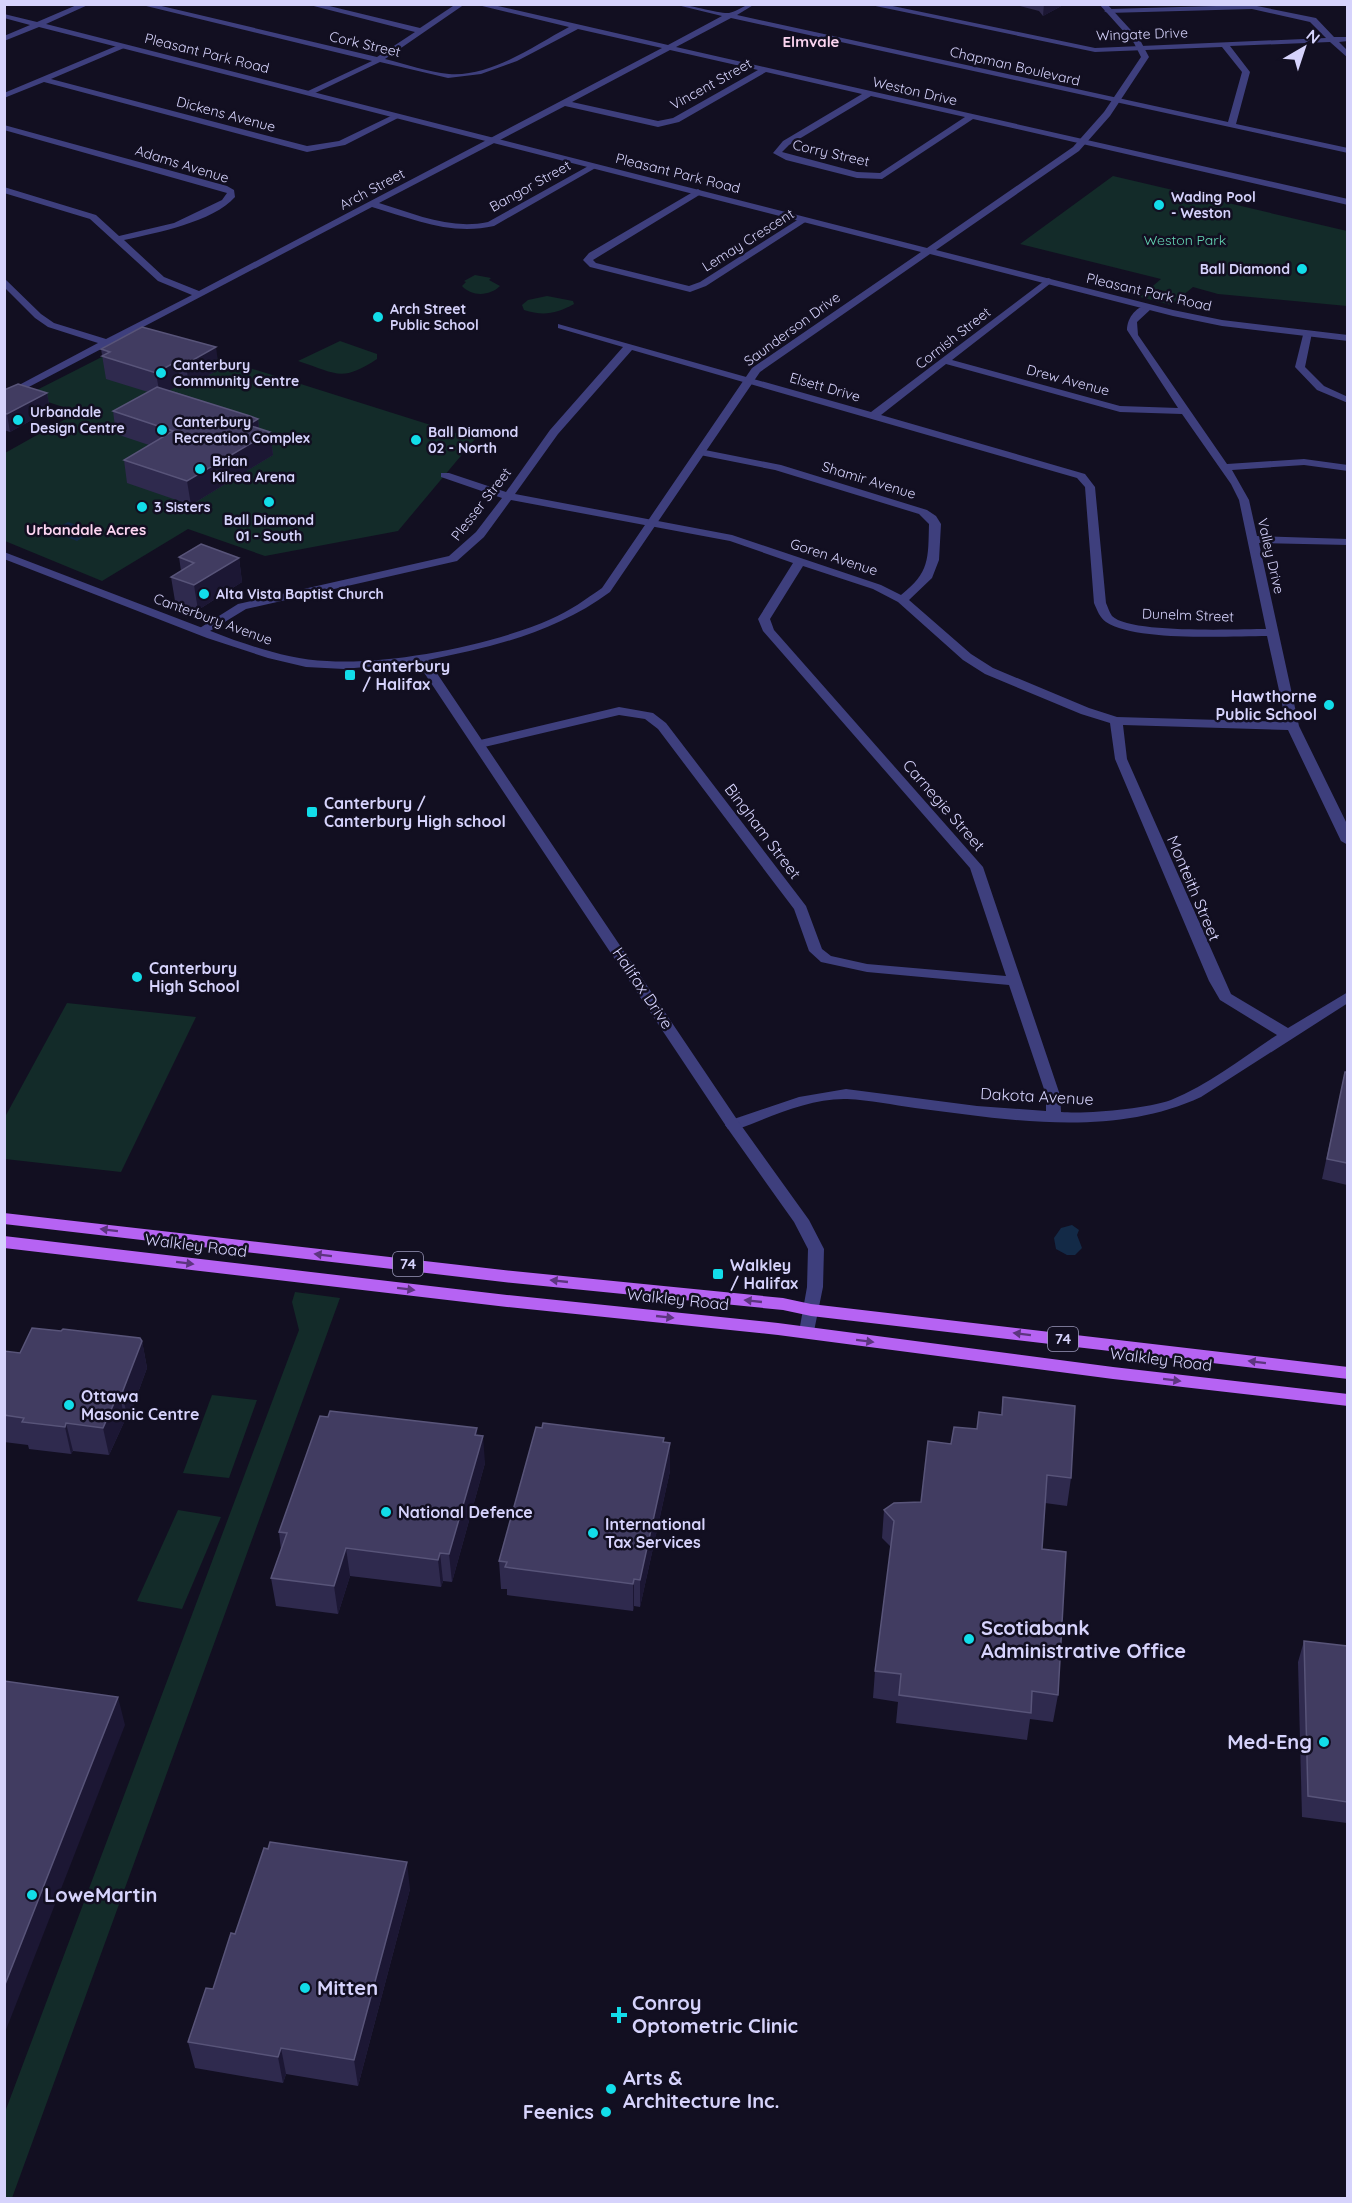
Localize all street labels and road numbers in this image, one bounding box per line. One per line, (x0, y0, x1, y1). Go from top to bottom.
street label: Wingate Drive (1096, 23, 1188, 45)
street label: Cork Street (328, 27, 403, 61)
street label: Pleasant Park Road (143, 29, 271, 77)
street label: Chapman Boulevard (948, 42, 1082, 90)
street label: Vincent Street (667, 54, 755, 114)
street label: Weston Drive (871, 72, 959, 110)
street label: Dickens Avenue (175, 92, 278, 136)
street label: Corry Street (791, 135, 871, 171)
street label: Adams Avenue (133, 141, 231, 187)
street label: Pleasant Park Road (614, 149, 742, 197)
street label: Bangor Street (486, 156, 574, 216)
street label: Arch Street (336, 164, 408, 214)
street label: Lemay Crescent (699, 204, 798, 275)
street label: Pleasant Park Road (1085, 269, 1213, 315)
street label: Saunderson Drive (740, 288, 844, 370)
street label: Cornish Street (912, 303, 994, 373)
street label: Drew Avenue (1024, 360, 1112, 400)
street label: Elsett Drive (788, 368, 862, 406)
street label: Shamir Avenue (820, 457, 918, 503)
street label: Plesser Street (447, 464, 515, 544)
street label: Valley Drive (1254, 516, 1288, 596)
street label: Goren Avenue (788, 534, 880, 580)
street label: Canterbury Avenue (151, 589, 275, 649)
street label: Dunelm Street (1142, 604, 1235, 626)
street label: Carnegie Street (899, 755, 989, 855)
street label: Bingham Street (721, 779, 805, 883)
street label: Monteith Street (1163, 832, 1225, 944)
street label: Halifax Drive (608, 943, 678, 1033)
street label: Dakota Avenue (980, 1083, 1094, 1109)
street label: Walkley Road (144, 1229, 248, 1261)
road number: 74 (393, 1252, 423, 1276)
street label: Walkley Road (626, 1284, 730, 1314)
road number: 74 (1048, 1327, 1078, 1351)
street label: Walkley Road (1109, 1343, 1213, 1375)

